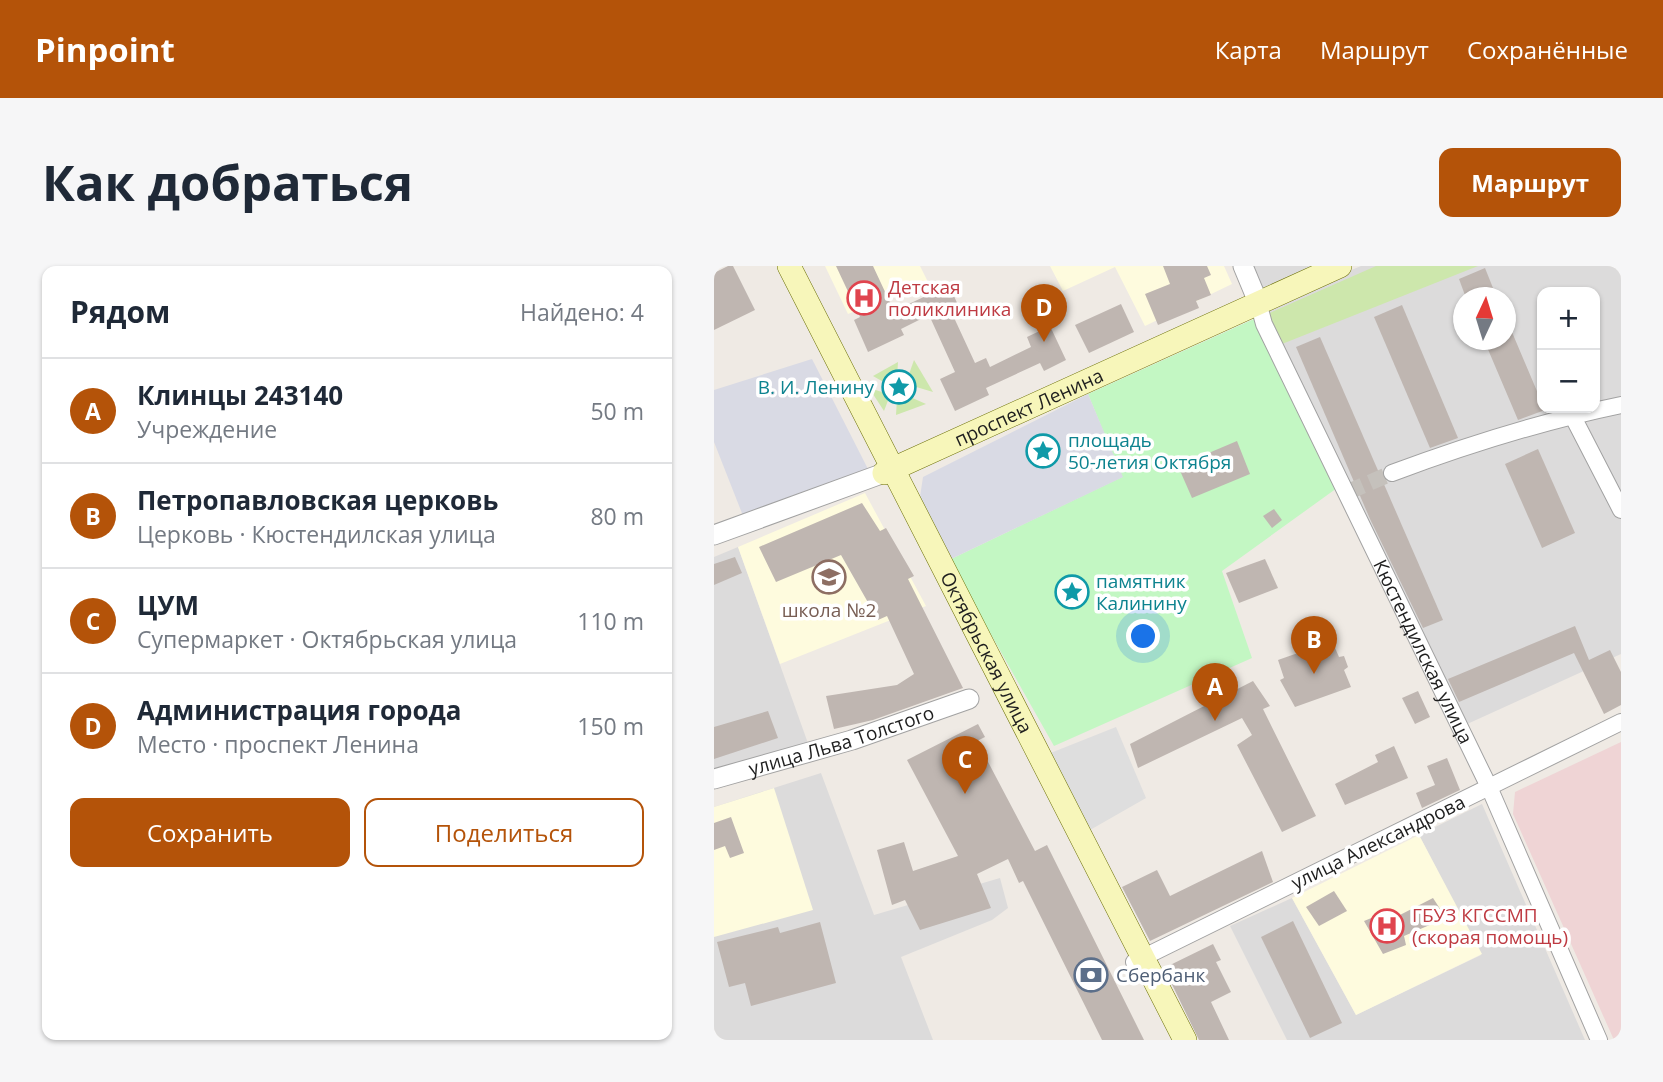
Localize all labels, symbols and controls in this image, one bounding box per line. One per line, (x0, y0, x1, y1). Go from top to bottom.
text: Pinpoint (35, 27, 175, 72)
text: Карта (1215, 33, 1282, 66)
text: Маршрут (1320, 33, 1429, 66)
text: Сохранённые (1467, 33, 1628, 66)
button: Маршрут (1439, 148, 1621, 217)
text: Как добраться (42, 149, 413, 215)
place label: Детская поликлиника (888, 274, 1011, 322)
hospital icon: Детская поликлиника (845, 279, 883, 317)
pin: D (1021, 284, 1067, 342)
north arrow (1453, 287, 1516, 350)
map controls (1537, 287, 1600, 413)
button: + (1537, 287, 1600, 350)
text: Рядом (70, 291, 170, 332)
text: Найдено: 4 (520, 296, 644, 328)
button: − (1537, 350, 1600, 413)
street label: проспект Ленина (950, 362, 1107, 452)
place icon: В. И. Ленину (880, 368, 918, 406)
place label: В. И. Ленину (758, 374, 874, 400)
text: Клинцы 243140 (137, 377, 343, 413)
text: A (85, 395, 101, 427)
text: 50 m (590, 395, 644, 427)
text: Учреждение (137, 413, 277, 445)
place label: площадь 50-летия Октября (1068, 427, 1231, 475)
place icon: площадь 50-летия Октября (1024, 432, 1062, 470)
text: Петропавловская церковь (137, 482, 498, 518)
text: B (85, 500, 101, 532)
text: 80 m (590, 500, 644, 532)
text: Церковь · Кюстендилская улица (137, 518, 496, 550)
street label: Кюстендилская улица (1367, 555, 1479, 748)
school or university icon: школа №2 (810, 558, 848, 596)
street label: Октябрьская улица (935, 567, 1039, 738)
place label: памятник Калинину (1096, 568, 1187, 616)
place icon: памятник Калинину (1053, 573, 1091, 611)
text: ЦУМ (137, 587, 199, 623)
place label: школа №2 (782, 597, 876, 623)
text: C (86, 605, 100, 637)
text: 110 m (577, 605, 644, 637)
pin: B (1291, 616, 1337, 674)
your location (1126, 619, 1160, 653)
text: Супермаркет · Октябрьская улица (137, 623, 517, 655)
pin: A (1192, 663, 1238, 721)
text: Администрация города (137, 692, 462, 728)
street label: улица Льва Толстого (746, 699, 937, 782)
text: D (84, 710, 102, 742)
text: 150 m (577, 710, 644, 742)
text: Место · проспект Ленина (137, 728, 419, 760)
pin: C (942, 736, 988, 794)
street label: улица Александрова (1287, 789, 1469, 895)
button: Сохранить (70, 798, 350, 867)
button: Поделиться (364, 798, 644, 867)
place label: ГБУЗ КГССМП (скорая помощь) (1412, 902, 1568, 950)
hospital icon: ГБУЗ КГССМП (скорая помощь) (1368, 907, 1406, 945)
bank icon: Сбербанк (1072, 956, 1110, 994)
place label: Сбербанк (1116, 962, 1205, 988)

